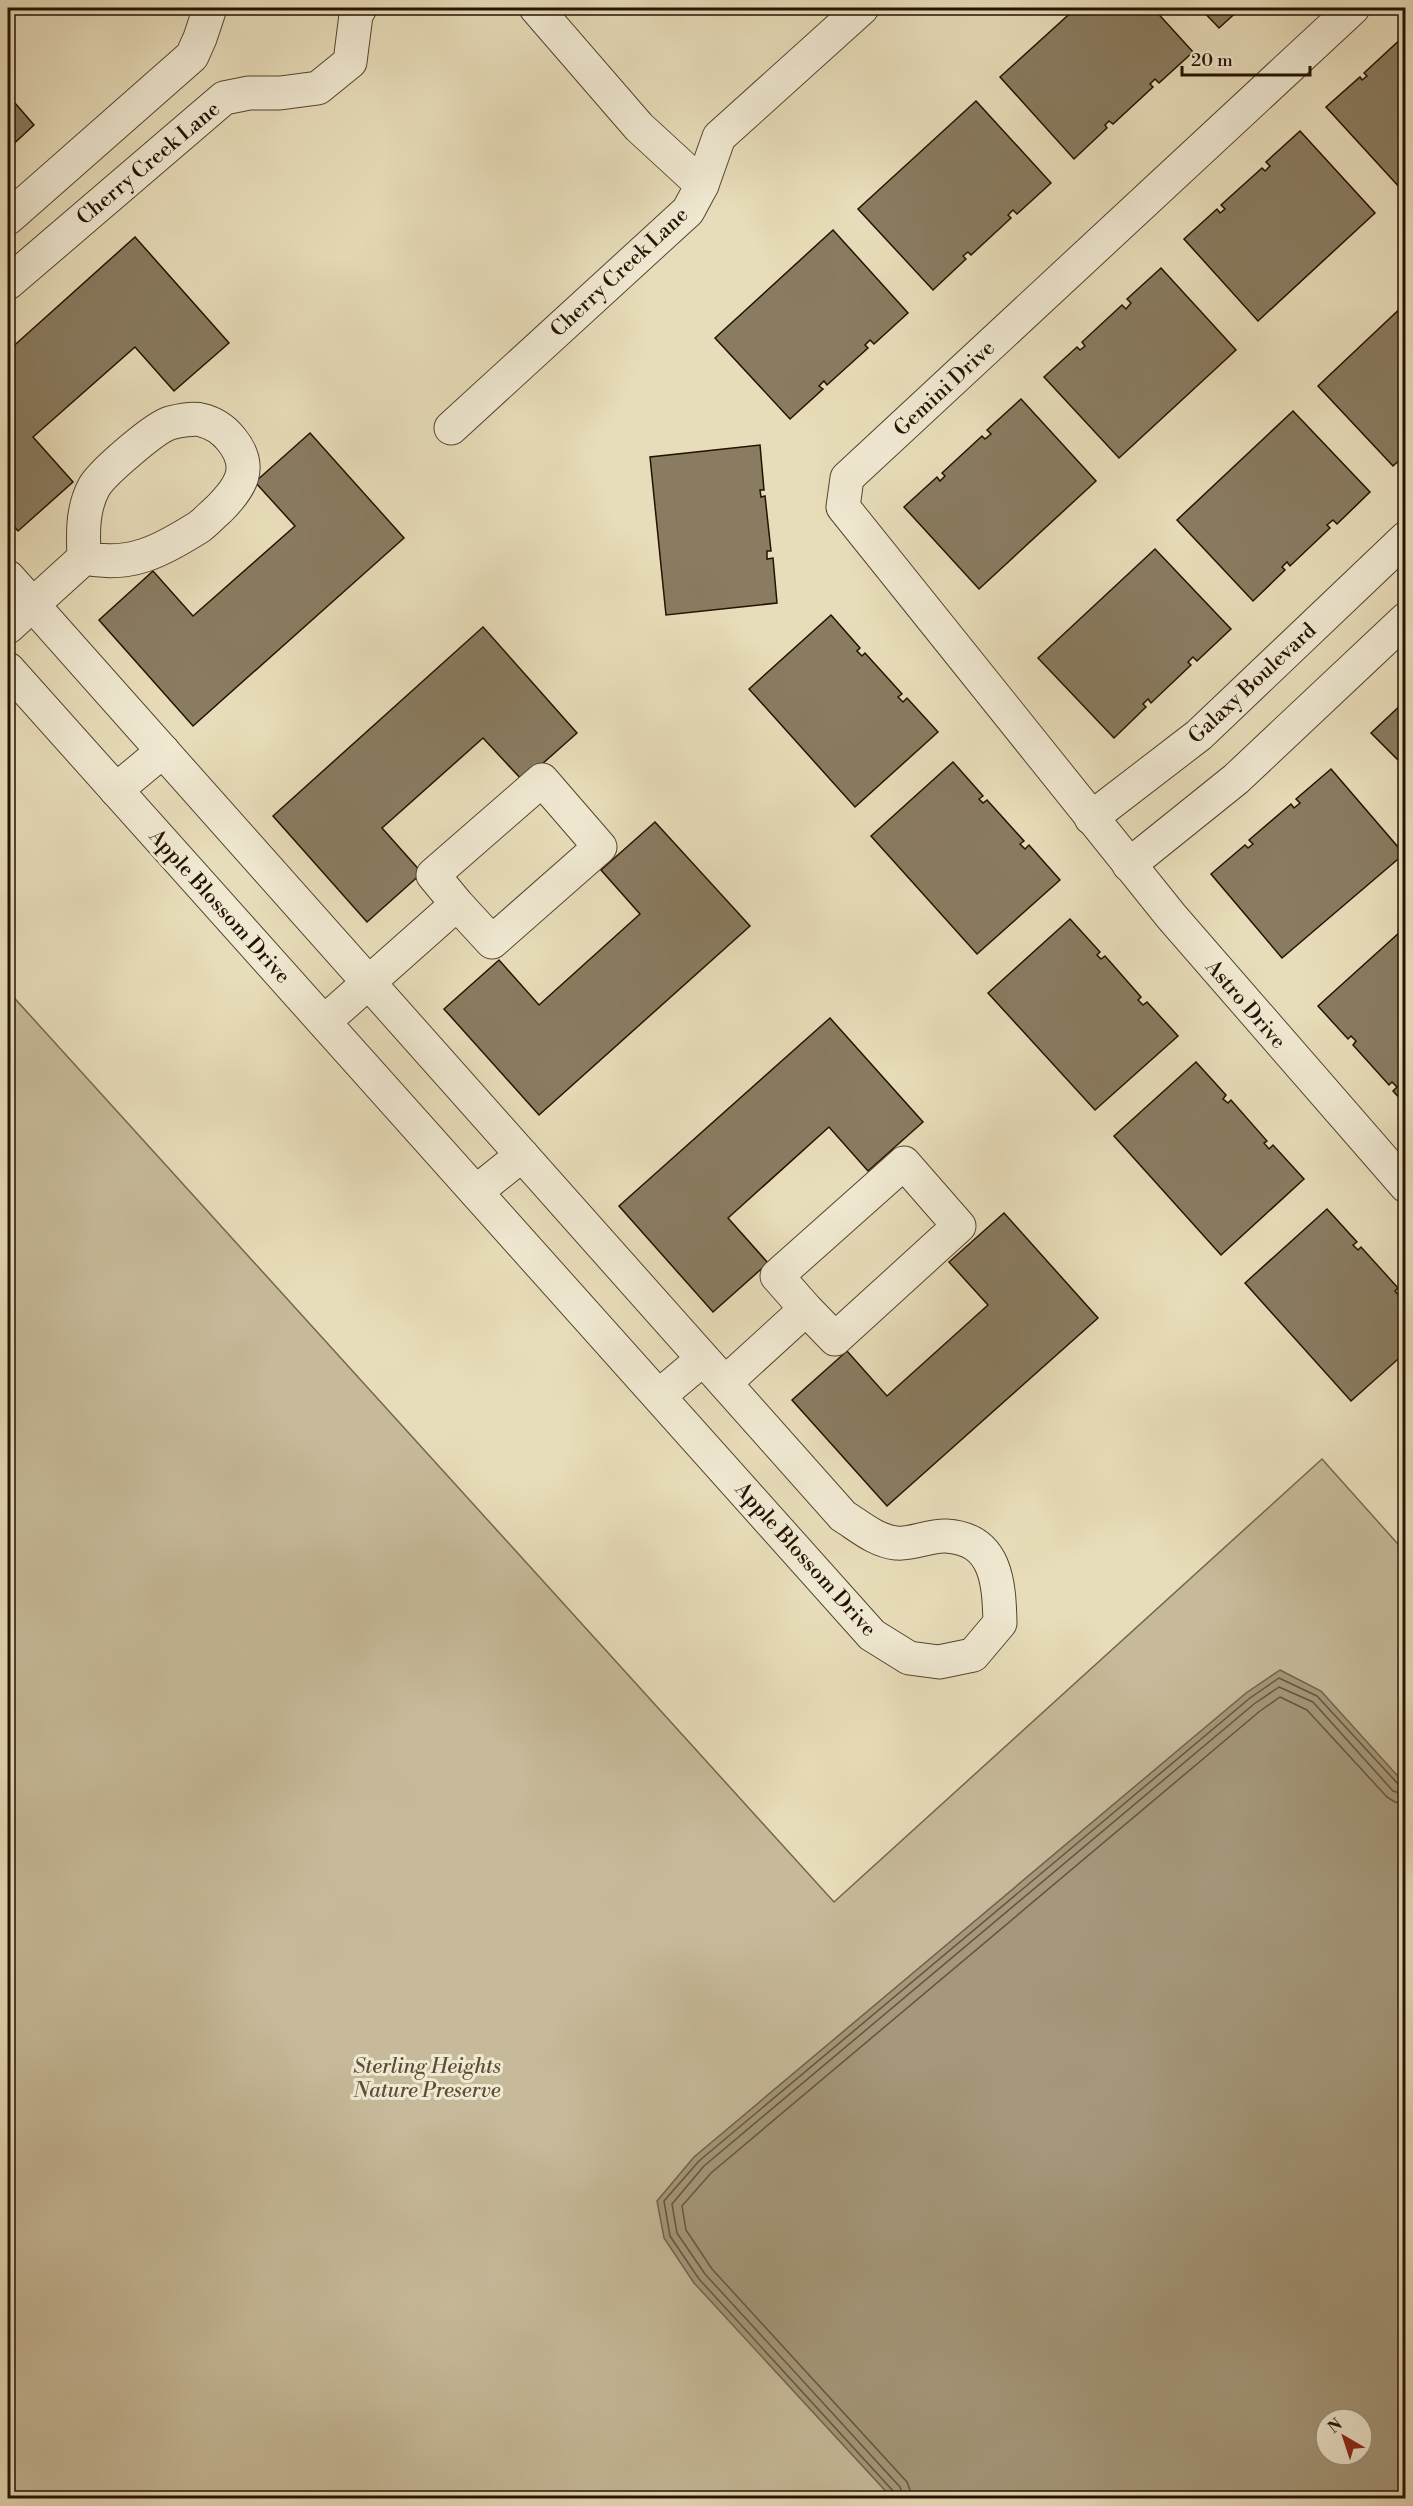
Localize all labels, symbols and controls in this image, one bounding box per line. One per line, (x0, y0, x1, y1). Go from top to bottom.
scale bar (1182, 39, 1310, 77)
text: 20 m (1191, 49, 1233, 72)
street label: Cherry Creek Lane (72, 96, 226, 231)
street label: Cherry Creek Lane (545, 202, 694, 343)
street label: Gemini Drive (889, 335, 1001, 442)
street label: Galaxy Boulevard (1183, 618, 1322, 750)
street label: Apple Blossom Drive (142, 823, 295, 989)
street label: Astro Drive (1199, 954, 1291, 1055)
street label: Apple Blossom Drive (728, 1476, 881, 1642)
park label: Sterling Heights Nature Preserve (352, 2054, 501, 2104)
north arrow (1314, 2407, 1374, 2467)
text: N (1324, 2414, 1347, 2438)

